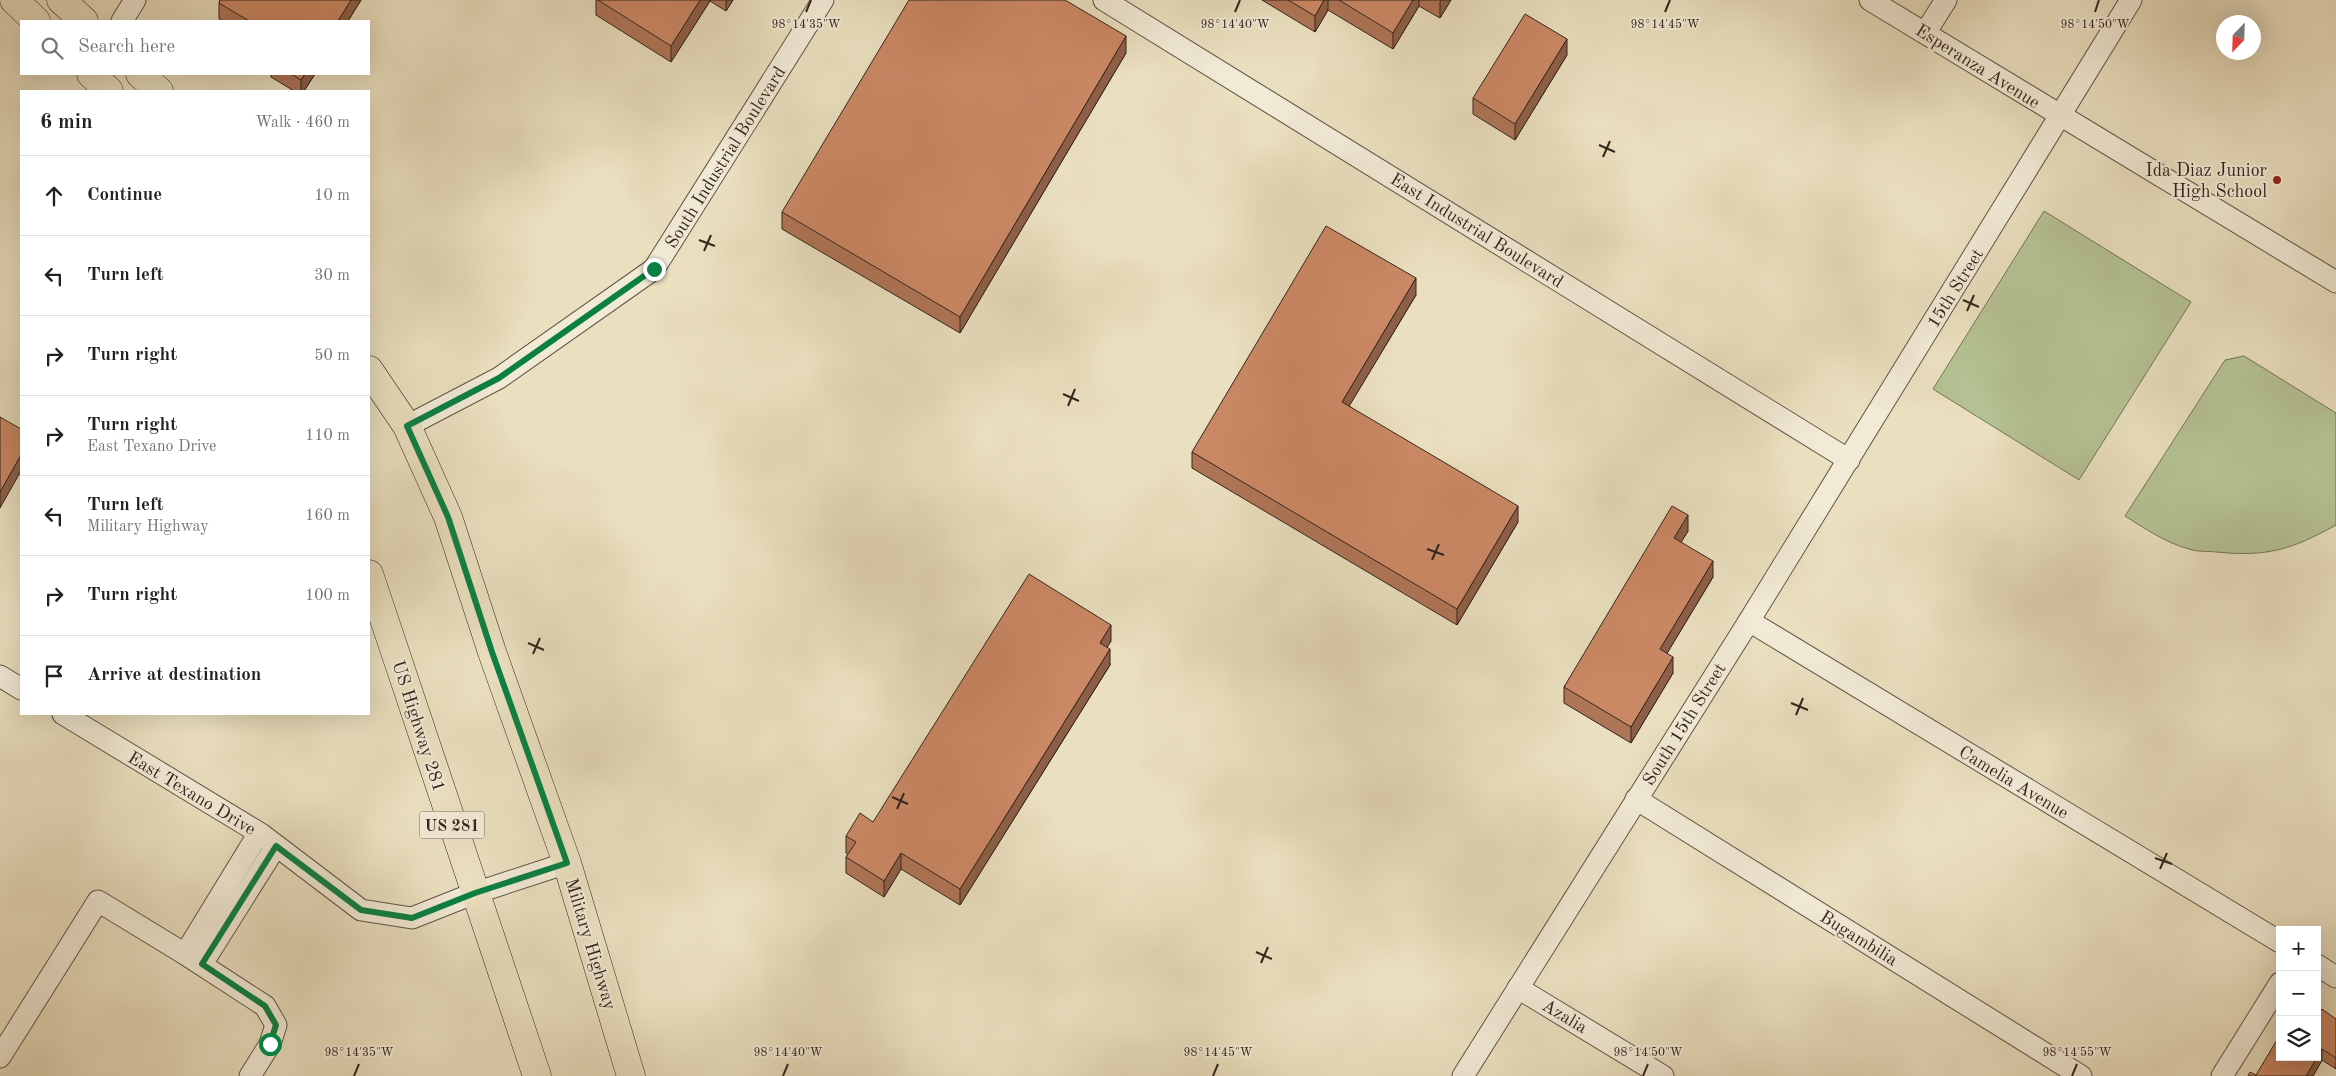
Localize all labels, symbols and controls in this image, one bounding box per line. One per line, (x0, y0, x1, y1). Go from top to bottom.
north arrow (2216, 15, 2261, 60)
text: 98°14'35"W (771, 18, 841, 31)
text: 98°14'45"W (1630, 18, 1700, 31)
text: 98°14'50"W (2060, 18, 2130, 31)
text: 98°14'40"W (1200, 19, 1270, 31)
search box (20, 20, 370, 75)
street label: Esperanza Avenue (1912, 21, 2043, 112)
icon: search (38, 34, 66, 62)
text: Search here (78, 38, 175, 57)
street label: South Industrial Boulevard (662, 63, 789, 252)
text: 6 min (40, 112, 93, 133)
text: Walk · 460 m (255, 115, 350, 131)
place label: Ida Diaz Junior High School (2146, 162, 2268, 201)
street label: East Industrial Boulevard (1387, 170, 1566, 292)
marker: Ida Diaz Junior High School (2271, 174, 2283, 186)
icon: ahead (40, 182, 68, 210)
text: Continue (87, 186, 162, 205)
text: 10 m (314, 188, 350, 204)
street label: 15th Street (1924, 246, 1987, 331)
route end (643, 258, 666, 281)
icon: left (40, 262, 68, 290)
text: Turn left (87, 266, 164, 285)
text: 30 m (314, 268, 350, 284)
icon: right (40, 342, 68, 370)
text: Turn right (87, 346, 177, 365)
text: 50 m (314, 348, 350, 364)
text: Turn right (87, 416, 177, 435)
icon: right (40, 422, 68, 450)
text: 110 m (305, 428, 350, 444)
text: East Texano Drive (87, 439, 216, 455)
text: Turn left (87, 496, 164, 515)
icon: left (40, 502, 68, 530)
text: 160 m (305, 508, 350, 524)
text: Military Highway (87, 519, 209, 535)
icon: right (40, 582, 68, 610)
text: Turn right (87, 586, 177, 605)
text: 100 m (305, 588, 350, 604)
street label: US Highway 281 (388, 659, 448, 794)
street label: South 15th Street (1640, 660, 1730, 789)
icon: arrive (40, 662, 68, 690)
text: Arrive at destination (87, 666, 261, 685)
street label: Camelia Avenue (1956, 743, 2071, 823)
street label: East Texano Drive (124, 749, 259, 839)
road number: US 281 (420, 812, 484, 838)
street label: Military Highway (561, 876, 619, 1013)
street label: Bugambilia (1817, 908, 1900, 970)
map controls (2276, 926, 2321, 1061)
button: + (2276, 926, 2321, 971)
button: − (2276, 971, 2321, 1016)
street label: Azalia (1539, 996, 1590, 1037)
button: layers (2276, 1016, 2321, 1061)
route start (259, 1033, 282, 1056)
text: 98°14'35"W (324, 1046, 394, 1059)
text: 98°14'45"W (1183, 1046, 1253, 1059)
text: 98°14'50"W (1613, 1046, 1683, 1059)
text: 98°14'55"W (2042, 1046, 2112, 1059)
text: 98°14'40"W (753, 1047, 823, 1059)

